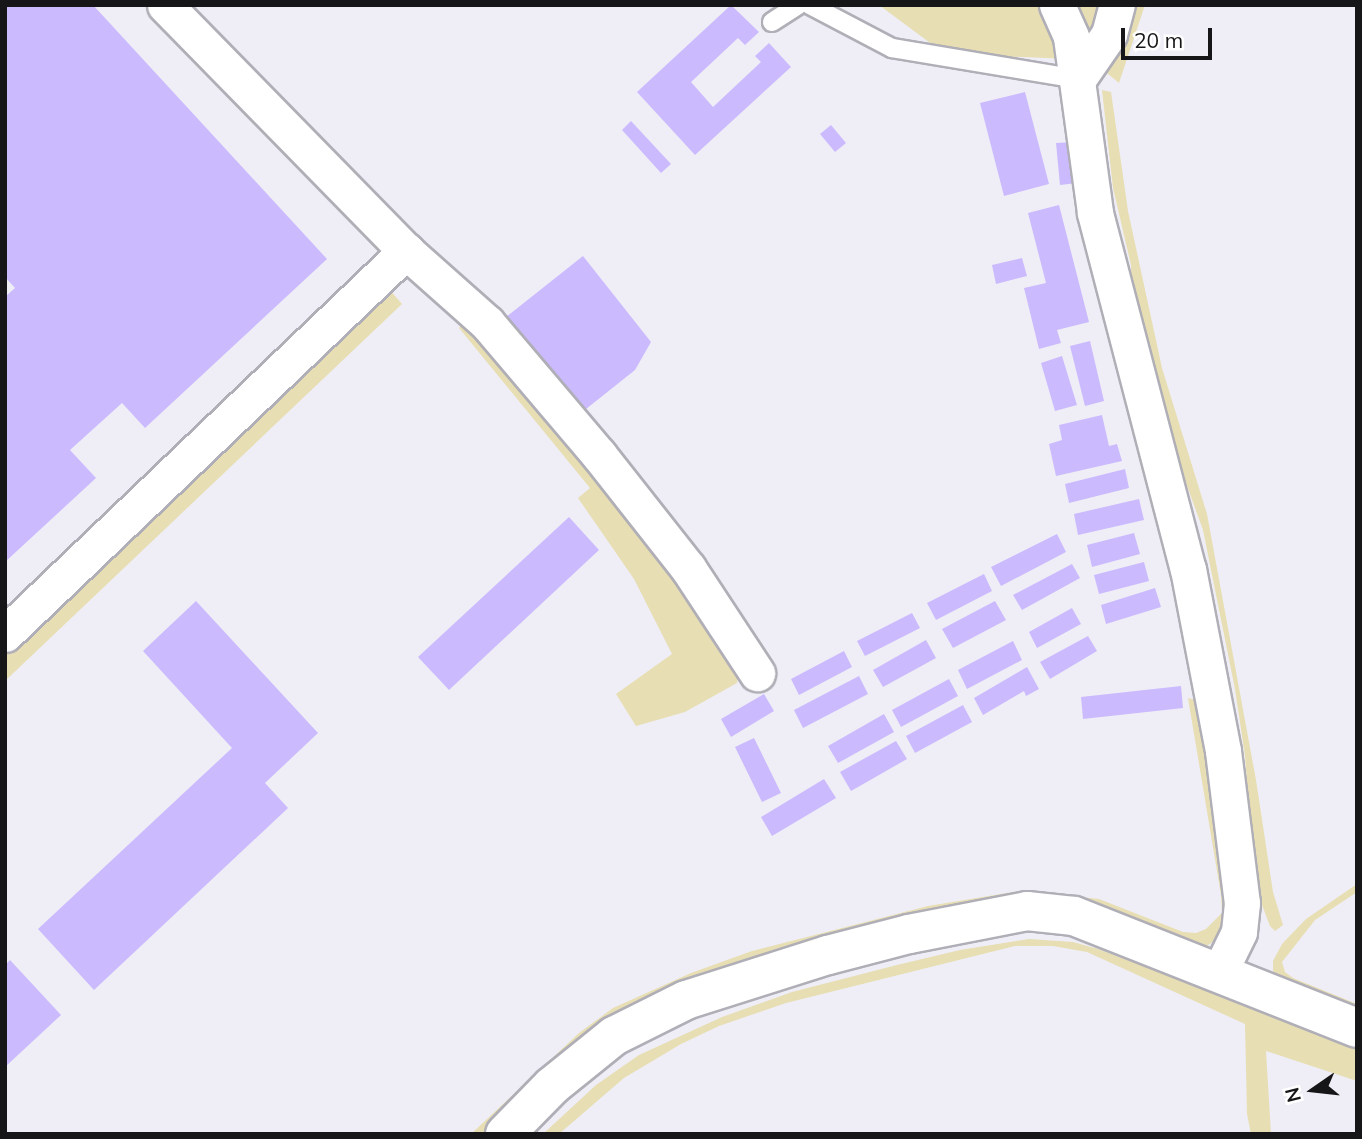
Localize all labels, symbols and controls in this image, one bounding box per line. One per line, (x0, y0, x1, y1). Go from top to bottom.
scale bar (1124, 14, 1215, 58)
text: 20 m (1134, 27, 1183, 53)
north arrow (1278, 1055, 1348, 1125)
text: N (1279, 1085, 1306, 1105)

